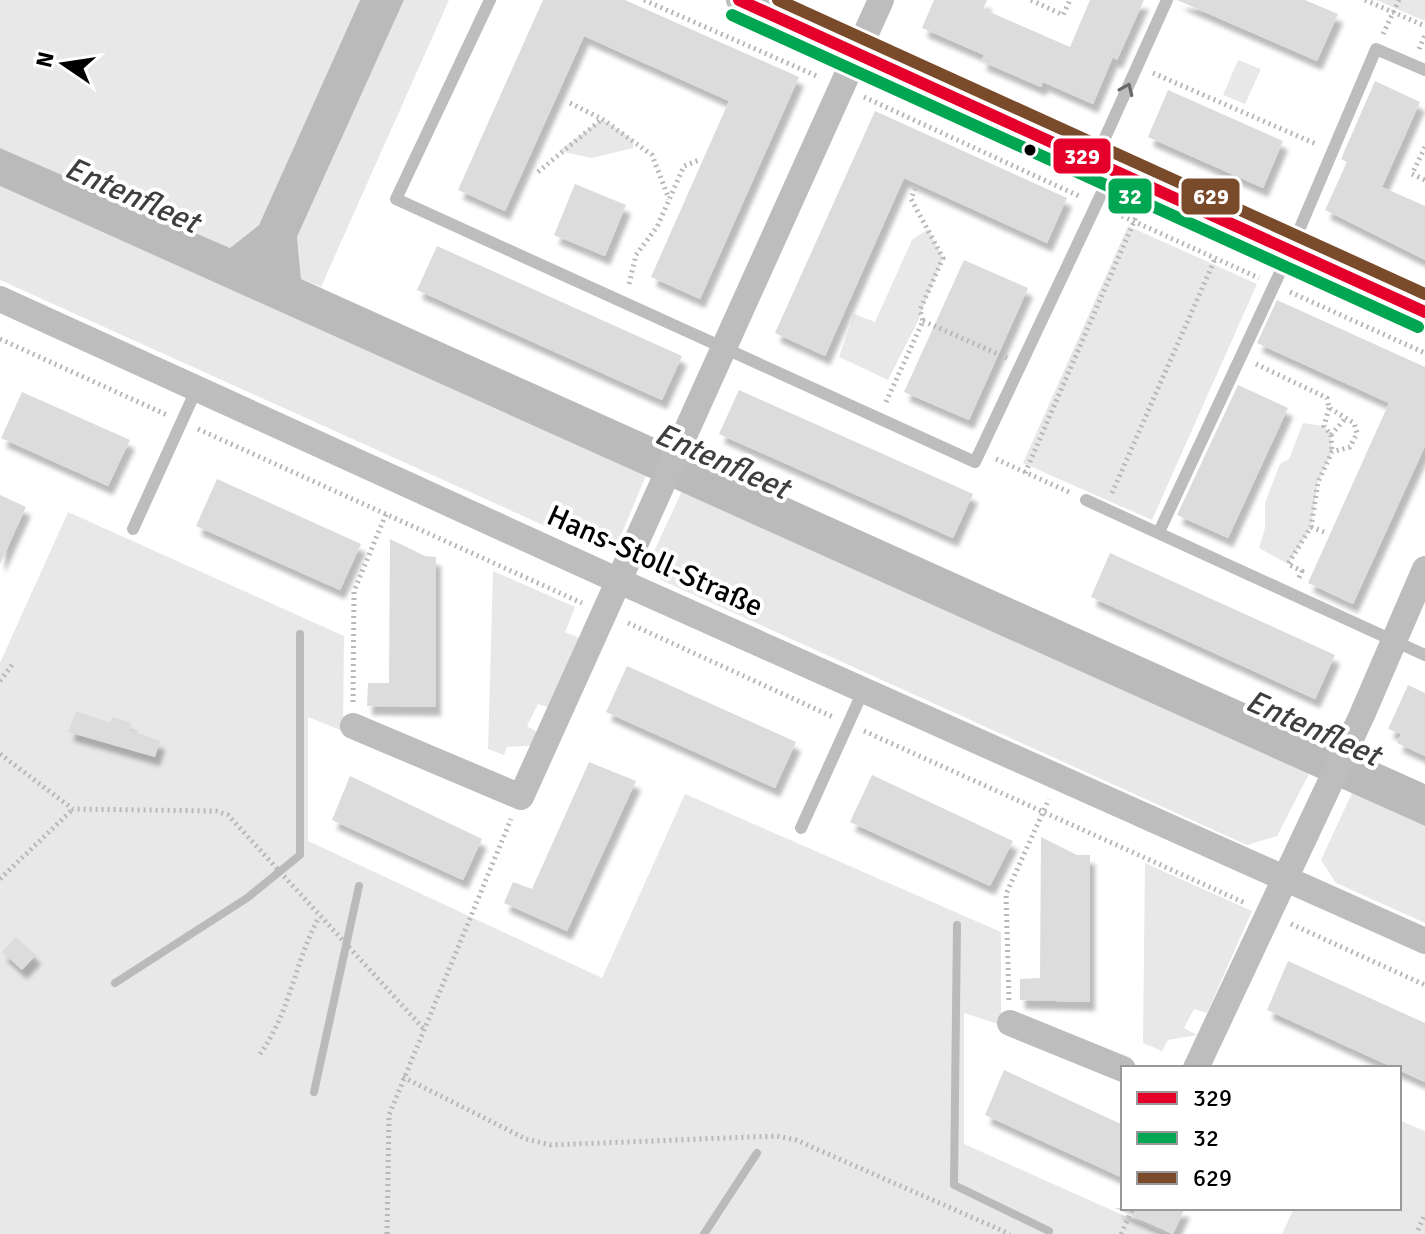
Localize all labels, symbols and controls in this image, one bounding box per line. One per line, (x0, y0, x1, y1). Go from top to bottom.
north arrow (24, 24, 104, 104)
text: N (30, 49, 60, 70)
one-way arrow (1117, 83, 1133, 98)
line badge: 329 (1052, 137, 1112, 175)
unlabelled marker (1022, 142, 1038, 158)
text: 329 (1064, 143, 1100, 170)
water label: Entenfleet (59, 148, 209, 243)
line badge: 32 (1107, 177, 1153, 215)
line badge: 629 (1180, 177, 1241, 216)
text: 32 (1118, 183, 1142, 210)
text: 629 (1193, 183, 1229, 210)
water label: Entenfleet (649, 414, 799, 509)
street label: Hans-Stoll-Straße (541, 497, 769, 625)
water label: Entenfleet (1240, 681, 1390, 776)
legend (1121, 1066, 1401, 1210)
text: 329 (1193, 1083, 1232, 1113)
text: 32 (1193, 1123, 1219, 1153)
text: 629 (1193, 1163, 1232, 1193)

